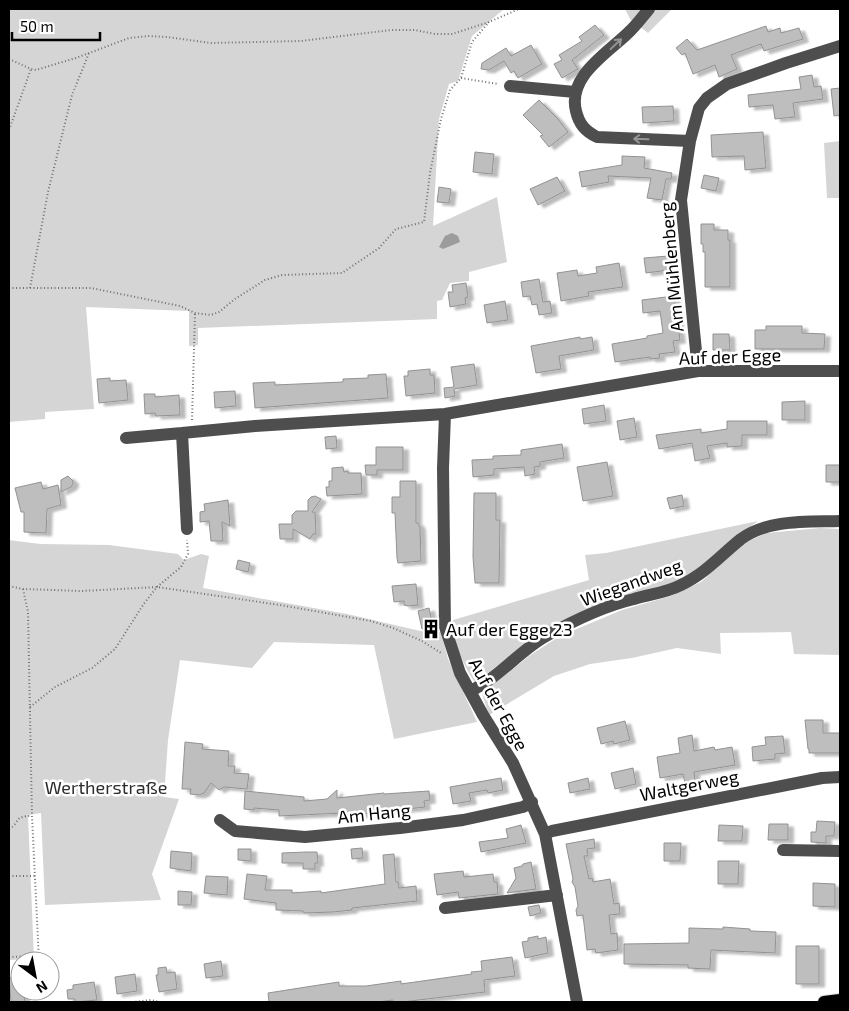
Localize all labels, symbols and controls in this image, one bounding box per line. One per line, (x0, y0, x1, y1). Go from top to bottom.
scale bar (12, 10, 100, 42)
text: 50 m (20, 17, 54, 35)
one-way arrow (610, 38, 623, 50)
one-way arrow (633, 134, 650, 144)
street label: Am Mühlenberg (654, 201, 688, 333)
street label: Auf der Egge (678, 343, 782, 369)
street label: Wiegandweg (577, 553, 685, 611)
building icon: Auf der Egge 23 (420, 618, 442, 640)
place label: Auf der Egge 23 (446, 618, 573, 640)
street label: Auf der Egge (465, 654, 533, 754)
street label: Waltgerweg (638, 765, 740, 805)
park label: Wertherstraße (45, 776, 167, 798)
street label: Am Hang (336, 798, 412, 828)
north arrow (10, 951, 60, 1001)
text: N (33, 978, 51, 997)

